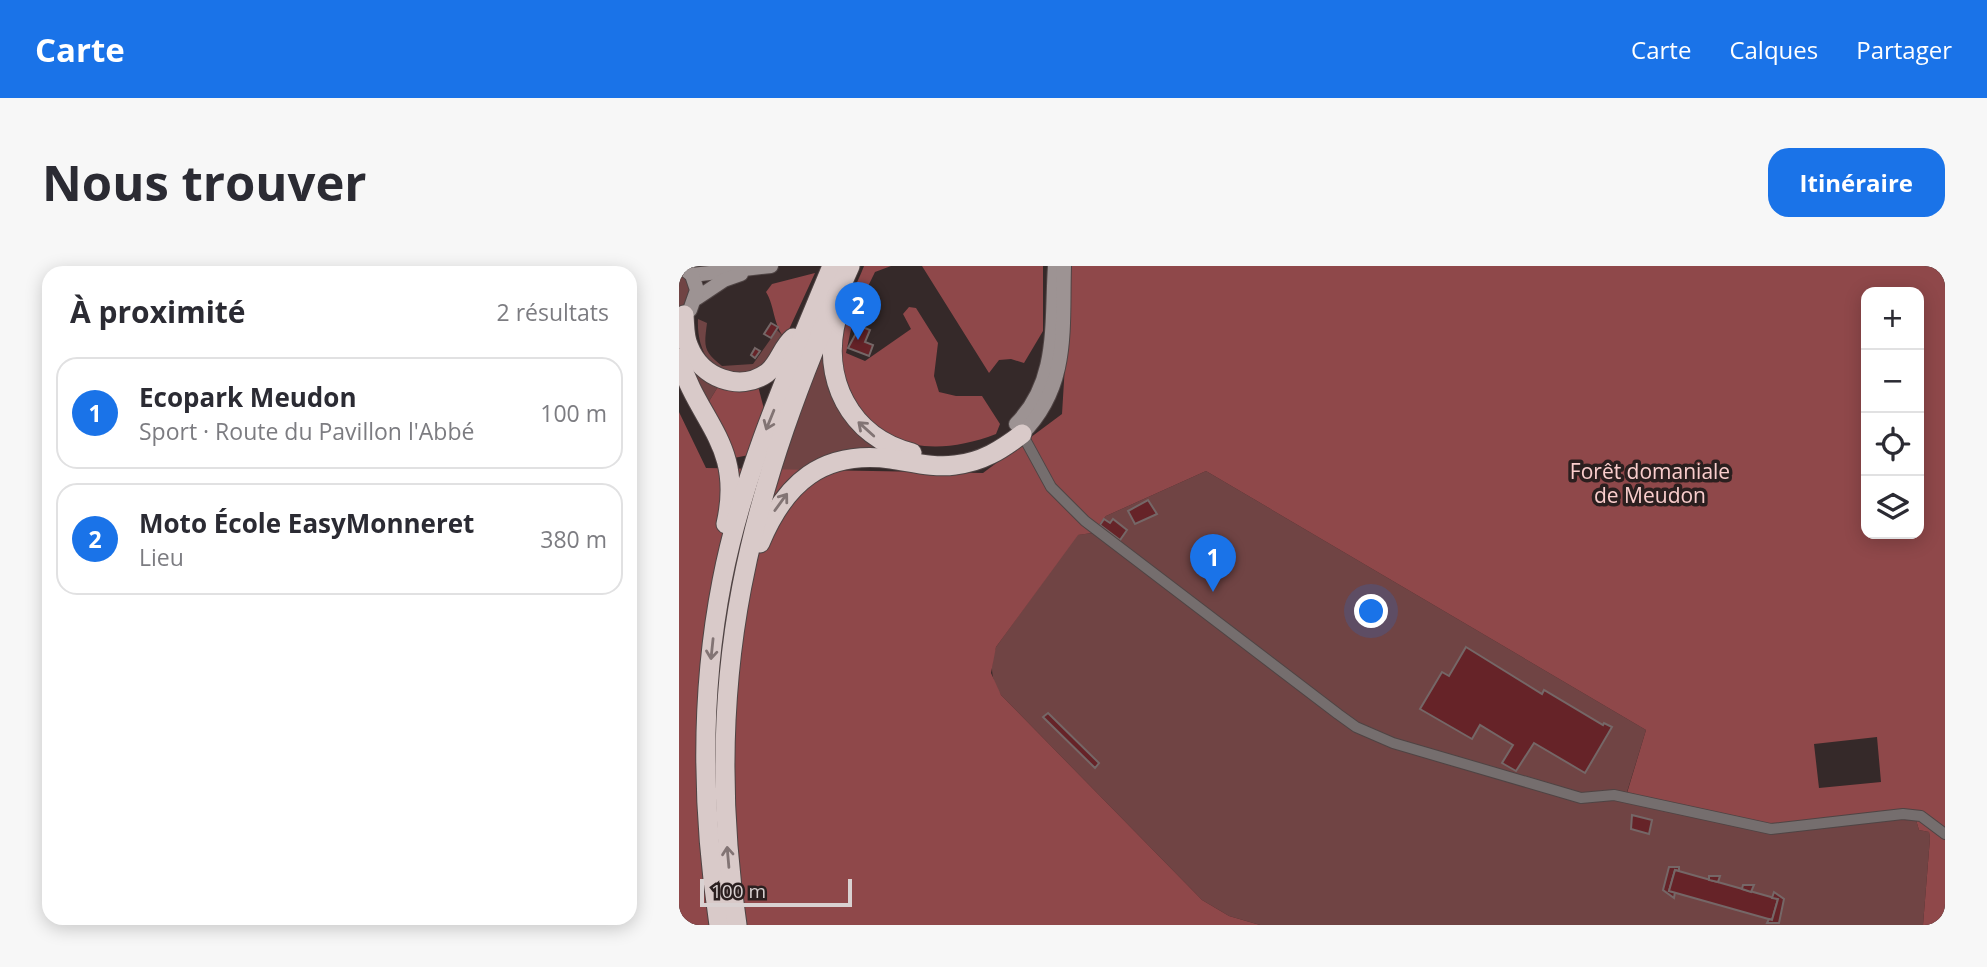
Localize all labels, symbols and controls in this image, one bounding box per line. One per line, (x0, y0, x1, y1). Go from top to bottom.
text: Carte (35, 27, 125, 72)
text: Carte (1631, 33, 1691, 66)
text: Calques (1729, 33, 1818, 66)
text: Partager (1856, 33, 1952, 66)
button: Itinéraire (1768, 148, 1945, 217)
text: Nous trouver (42, 149, 367, 215)
pin: 2 (835, 282, 881, 340)
map controls (1861, 287, 1924, 539)
button: + (1861, 287, 1924, 350)
text: À proximité (70, 291, 246, 332)
text: 2 résultats (497, 296, 609, 328)
button: − (1861, 350, 1924, 413)
text: Ecopark Meudon (139, 379, 356, 415)
text: 1 (88, 397, 102, 429)
text: 100 m (540, 397, 607, 429)
one-way arrow (762, 409, 775, 430)
button: locate (1861, 413, 1924, 476)
text: Sport · Route du Pavillon l'Abbé (139, 415, 474, 447)
one-way arrow (857, 421, 875, 437)
park label: Forêt domaniale de Meudon (1570, 457, 1730, 509)
button: layers (1861, 476, 1924, 539)
one-way arrow (773, 494, 788, 512)
text: Moto École EasyMonneret (139, 505, 474, 541)
text: 2 (88, 523, 102, 555)
text: 380 m (540, 523, 607, 555)
pin: 1 (1190, 534, 1236, 592)
text: Lieu (139, 541, 184, 573)
your location (1354, 594, 1388, 628)
one-way arrow (706, 637, 719, 660)
one-way arrow (721, 847, 734, 869)
scale bar (700, 876, 852, 908)
text: 100 m (711, 878, 766, 904)

